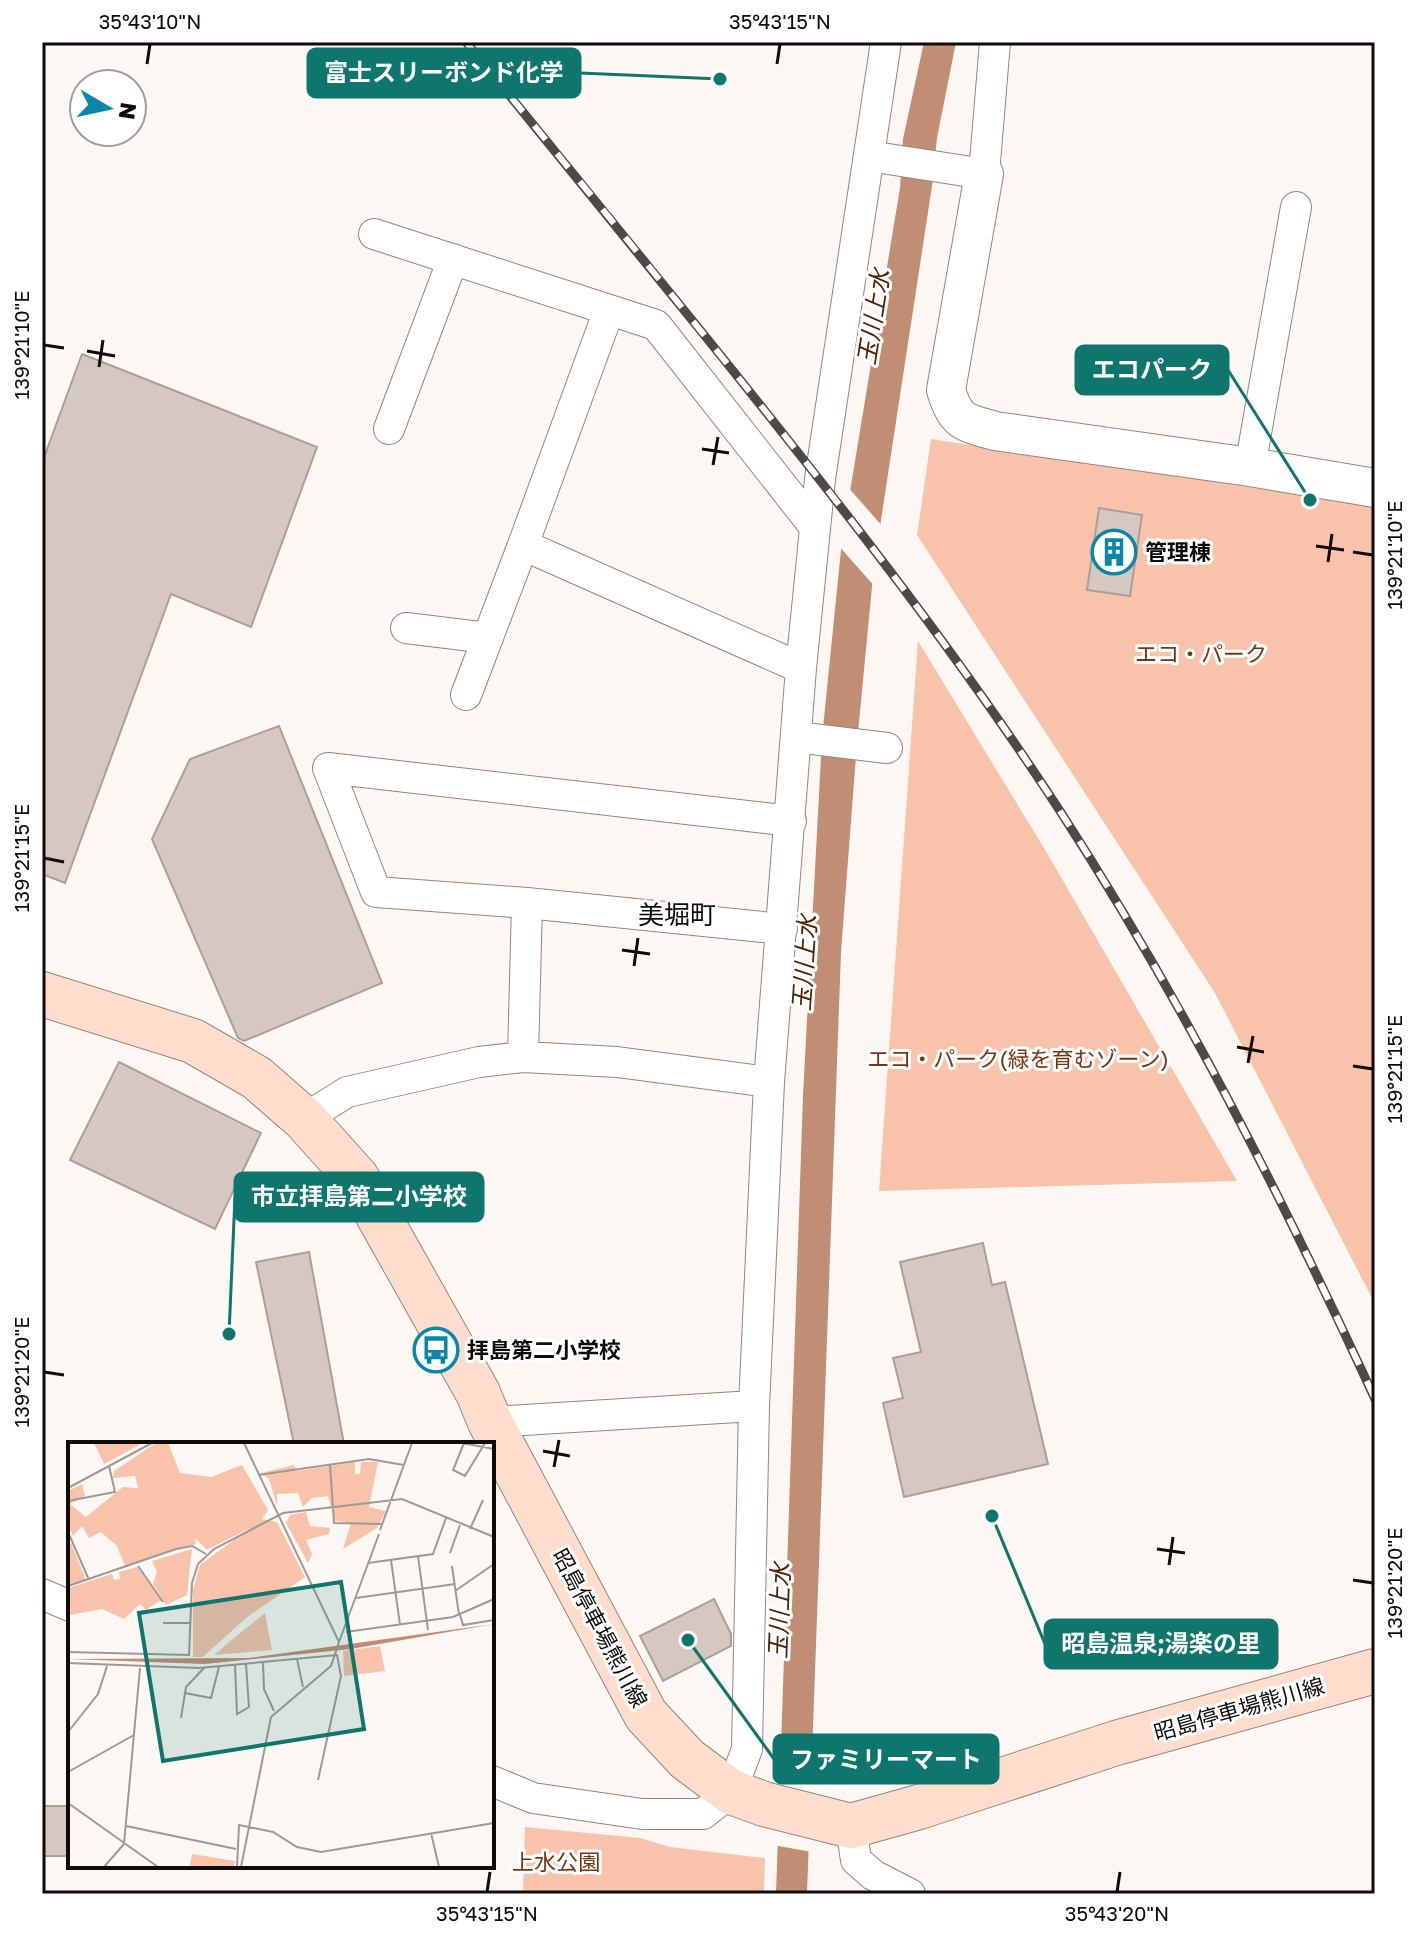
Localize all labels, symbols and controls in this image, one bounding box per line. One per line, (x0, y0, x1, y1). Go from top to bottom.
text: 35°43'10"N (99, 9, 201, 33)
text: 35°43'15"N (729, 9, 831, 33)
callout: 富士スリーボンド化学 (308, 49, 580, 97)
text: 富士スリーボンド化学 (324, 57, 564, 86)
north arrow (68, 68, 148, 148)
text: N (114, 101, 143, 122)
water label: 玉川上水 (851, 264, 895, 366)
text: 139°21'10"E (9, 290, 33, 400)
callout: エコパーク (1076, 346, 1228, 394)
text: エコパーク (1092, 354, 1212, 383)
text: 139°21'10"E (1382, 500, 1406, 610)
building icon: 管理棟 (1090, 528, 1138, 576)
place label: 管理棟 (1145, 538, 1211, 565)
park label: エコ・パーク (1135, 640, 1267, 667)
text: 139°21'15"E (9, 804, 33, 912)
district label: 美堀町 (638, 899, 716, 930)
water label: 玉川上水 (786, 911, 822, 1012)
text: 139°21'15"E (1382, 1015, 1406, 1123)
park label: エコ・パーク(緑を育むゾーン) (867, 1045, 1169, 1072)
callout: 市立拝島第二小学校 (235, 1173, 483, 1221)
text: 市立拝島第二小学校 (251, 1181, 467, 1210)
text: 139°21'20"E (9, 1317, 33, 1428)
bus stop icon: 拝島第二小学校 (412, 1326, 460, 1374)
place label: 拝島第二小学校 (467, 1336, 621, 1363)
inset map (68, 1442, 494, 1868)
text: 139°21'20"E (1382, 1528, 1406, 1639)
street label: 昭島停車場熊川線 (547, 1544, 654, 1712)
water label: 玉川上水 (762, 1559, 795, 1659)
callout: 昭島温泉;湯楽の里 (1045, 1620, 1277, 1668)
text: 昭島温泉;湯楽の里 (1061, 1628, 1261, 1657)
street label: 昭島停車場熊川線 (1151, 1671, 1327, 1746)
callout: ファミリーマート (774, 1735, 998, 1783)
text: ファミリーマート (790, 1744, 982, 1773)
park label: 上水公園 (512, 1848, 600, 1875)
text: 35°43'15"N (436, 1901, 538, 1925)
text: 35°43'20"N (1065, 1901, 1169, 1925)

